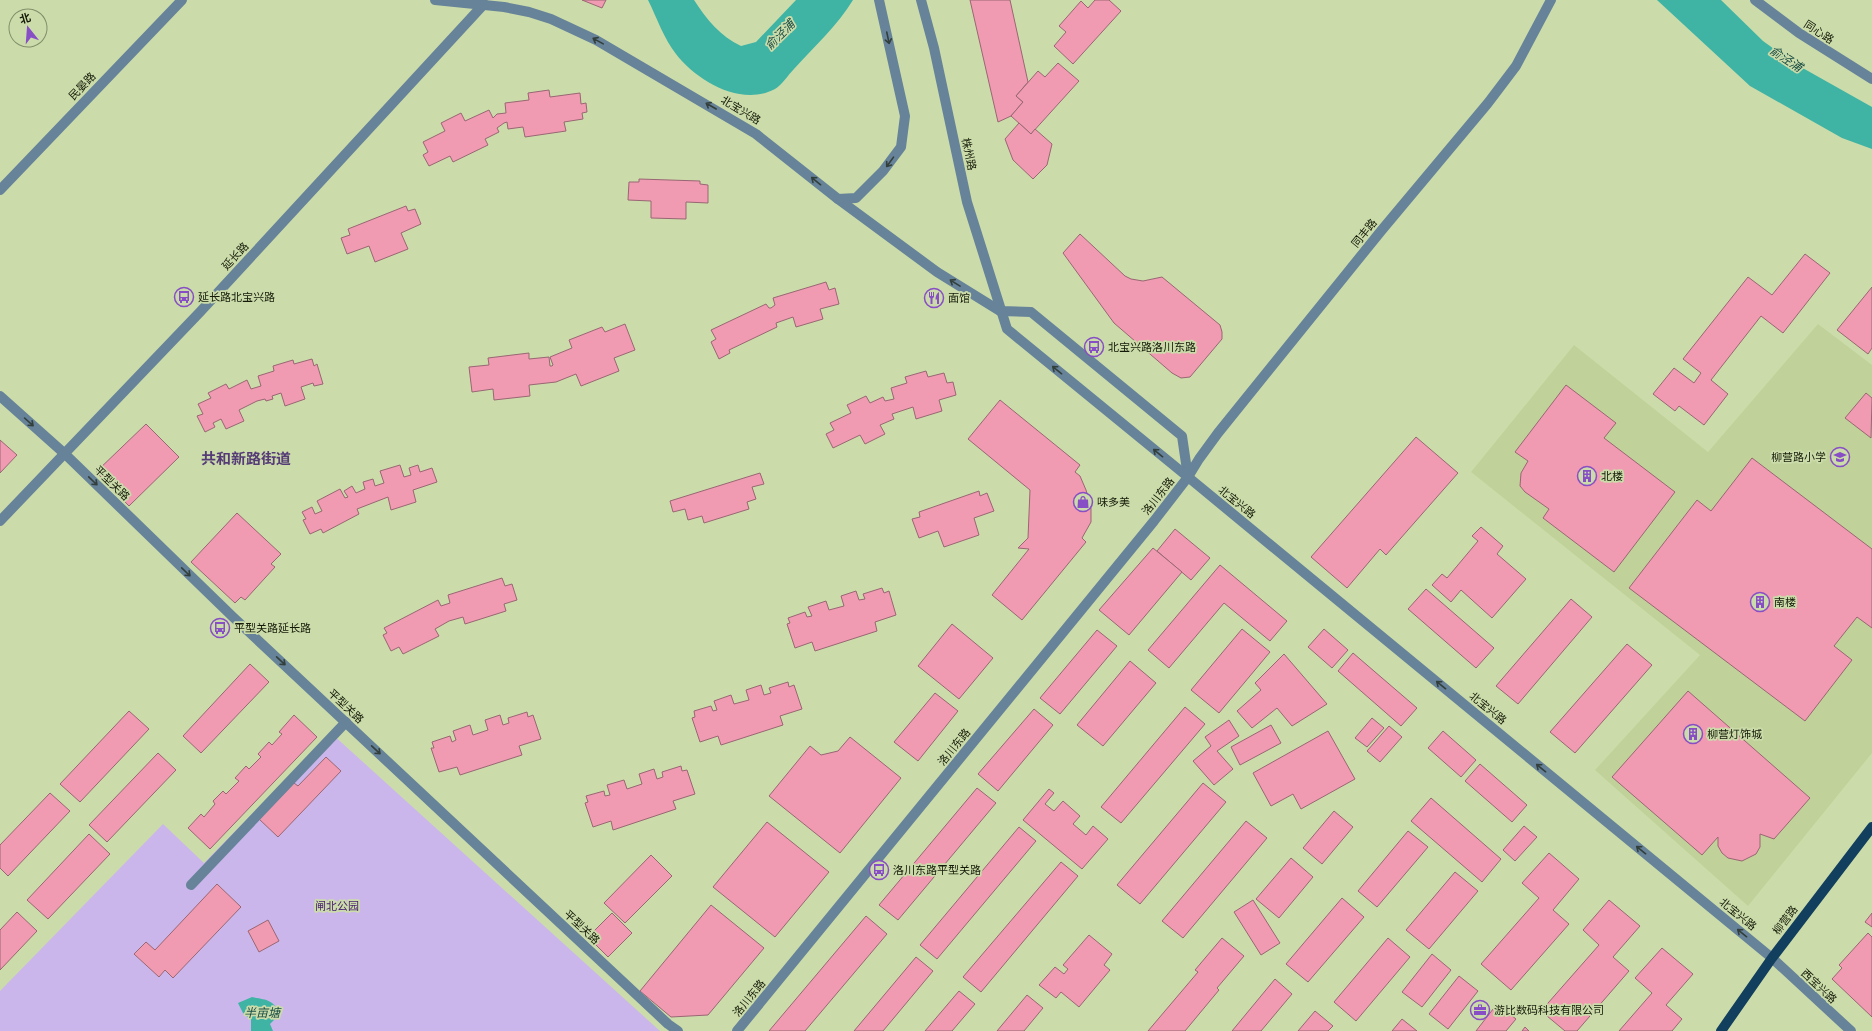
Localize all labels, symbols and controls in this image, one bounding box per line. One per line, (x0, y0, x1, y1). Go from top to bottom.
north arrow (8, 8, 48, 48)
text: 北 (18, 10, 32, 27)
water label: 俞泾浦 (762, 15, 800, 53)
street label: 同心路 (1801, 17, 1837, 47)
one-way arrow (884, 31, 892, 44)
one-way arrow (592, 37, 604, 45)
water label: 俞泾浦 (1767, 42, 1807, 77)
street label: 民晏路 (66, 69, 98, 103)
street label: 北宝兴路 (719, 93, 763, 127)
one-way arrow (705, 102, 717, 110)
street label: 株州路 (959, 136, 979, 172)
one-way arrow (886, 157, 894, 168)
one-way arrow (811, 177, 822, 186)
street label: 同丰路 (1348, 216, 1380, 250)
street label: 延长路 (219, 239, 251, 273)
one-way arrow (949, 278, 961, 286)
bus stop icon: 延长路北宝兴路 (173, 286, 195, 308)
restaurant icon: 面馆 (923, 287, 945, 309)
place label: 延长路北宝兴路 (198, 290, 275, 304)
place label: 面馆 (948, 291, 970, 305)
bus stop icon: 北宝兴路洛川东路 (1083, 336, 1105, 358)
place label: 北宝兴路洛川东路 (1108, 340, 1196, 354)
one-way arrow (1052, 366, 1063, 375)
one-way arrow (24, 417, 34, 427)
school or university icon: 柳营路小学 (1829, 446, 1851, 468)
district label: 共和新路街道 (201, 448, 291, 469)
one-way arrow (1153, 448, 1164, 457)
place label: 柳营路小学 (1771, 450, 1826, 464)
street label: 平型关路 (91, 463, 133, 503)
building icon: 北楼 (1576, 465, 1598, 487)
place label: 北楼 (1601, 469, 1623, 483)
street label: 洛川东路 (1139, 474, 1177, 518)
one-way arrow (88, 476, 98, 486)
street label: 北宝兴路 (1215, 483, 1259, 521)
shop icon: 味多美 (1072, 491, 1094, 513)
place label: 味多美 (1097, 495, 1130, 509)
one-way arrow (181, 567, 191, 577)
building icon: 南楼 (1749, 591, 1771, 613)
place label: 南楼 (1774, 595, 1796, 609)
bus stop icon: 平型关路延长路 (209, 617, 231, 639)
place label: 平型关路延长路 (234, 621, 311, 635)
one-way arrow (275, 656, 285, 665)
one-way arrow (1435, 681, 1446, 689)
street label: 平型关路 (325, 686, 367, 726)
street label: 北宝兴路 (1466, 689, 1510, 727)
building icon: 柳营灯饰城 (1682, 723, 1704, 745)
street label: 洛川东路 (935, 725, 973, 769)
place label: 柳营灯饰城 (1707, 727, 1762, 741)
one-way arrow (370, 745, 380, 754)
one-way arrow (1536, 763, 1546, 772)
one-way arrow (1636, 846, 1647, 855)
bus stop icon: 洛川东路平型关路 (868, 859, 890, 881)
place label: 洛川东路平型关路 (893, 863, 981, 877)
street label: 北宝兴路 (1716, 895, 1760, 933)
park label: 闸北公园 (315, 899, 359, 913)
street label: 柳营路 (1769, 903, 1801, 937)
street label: 平型关路 (561, 907, 603, 947)
one-way arrow (1736, 928, 1747, 937)
street label: 西宝兴路 (1798, 966, 1840, 1006)
street label: 洛川东路 (730, 976, 768, 1020)
office icon: 游比数码科技有限公司 (1469, 999, 1491, 1021)
place label: 游比数码科技有限公司 (1494, 1003, 1604, 1017)
water label: 半亩塘 (244, 1005, 282, 1021)

